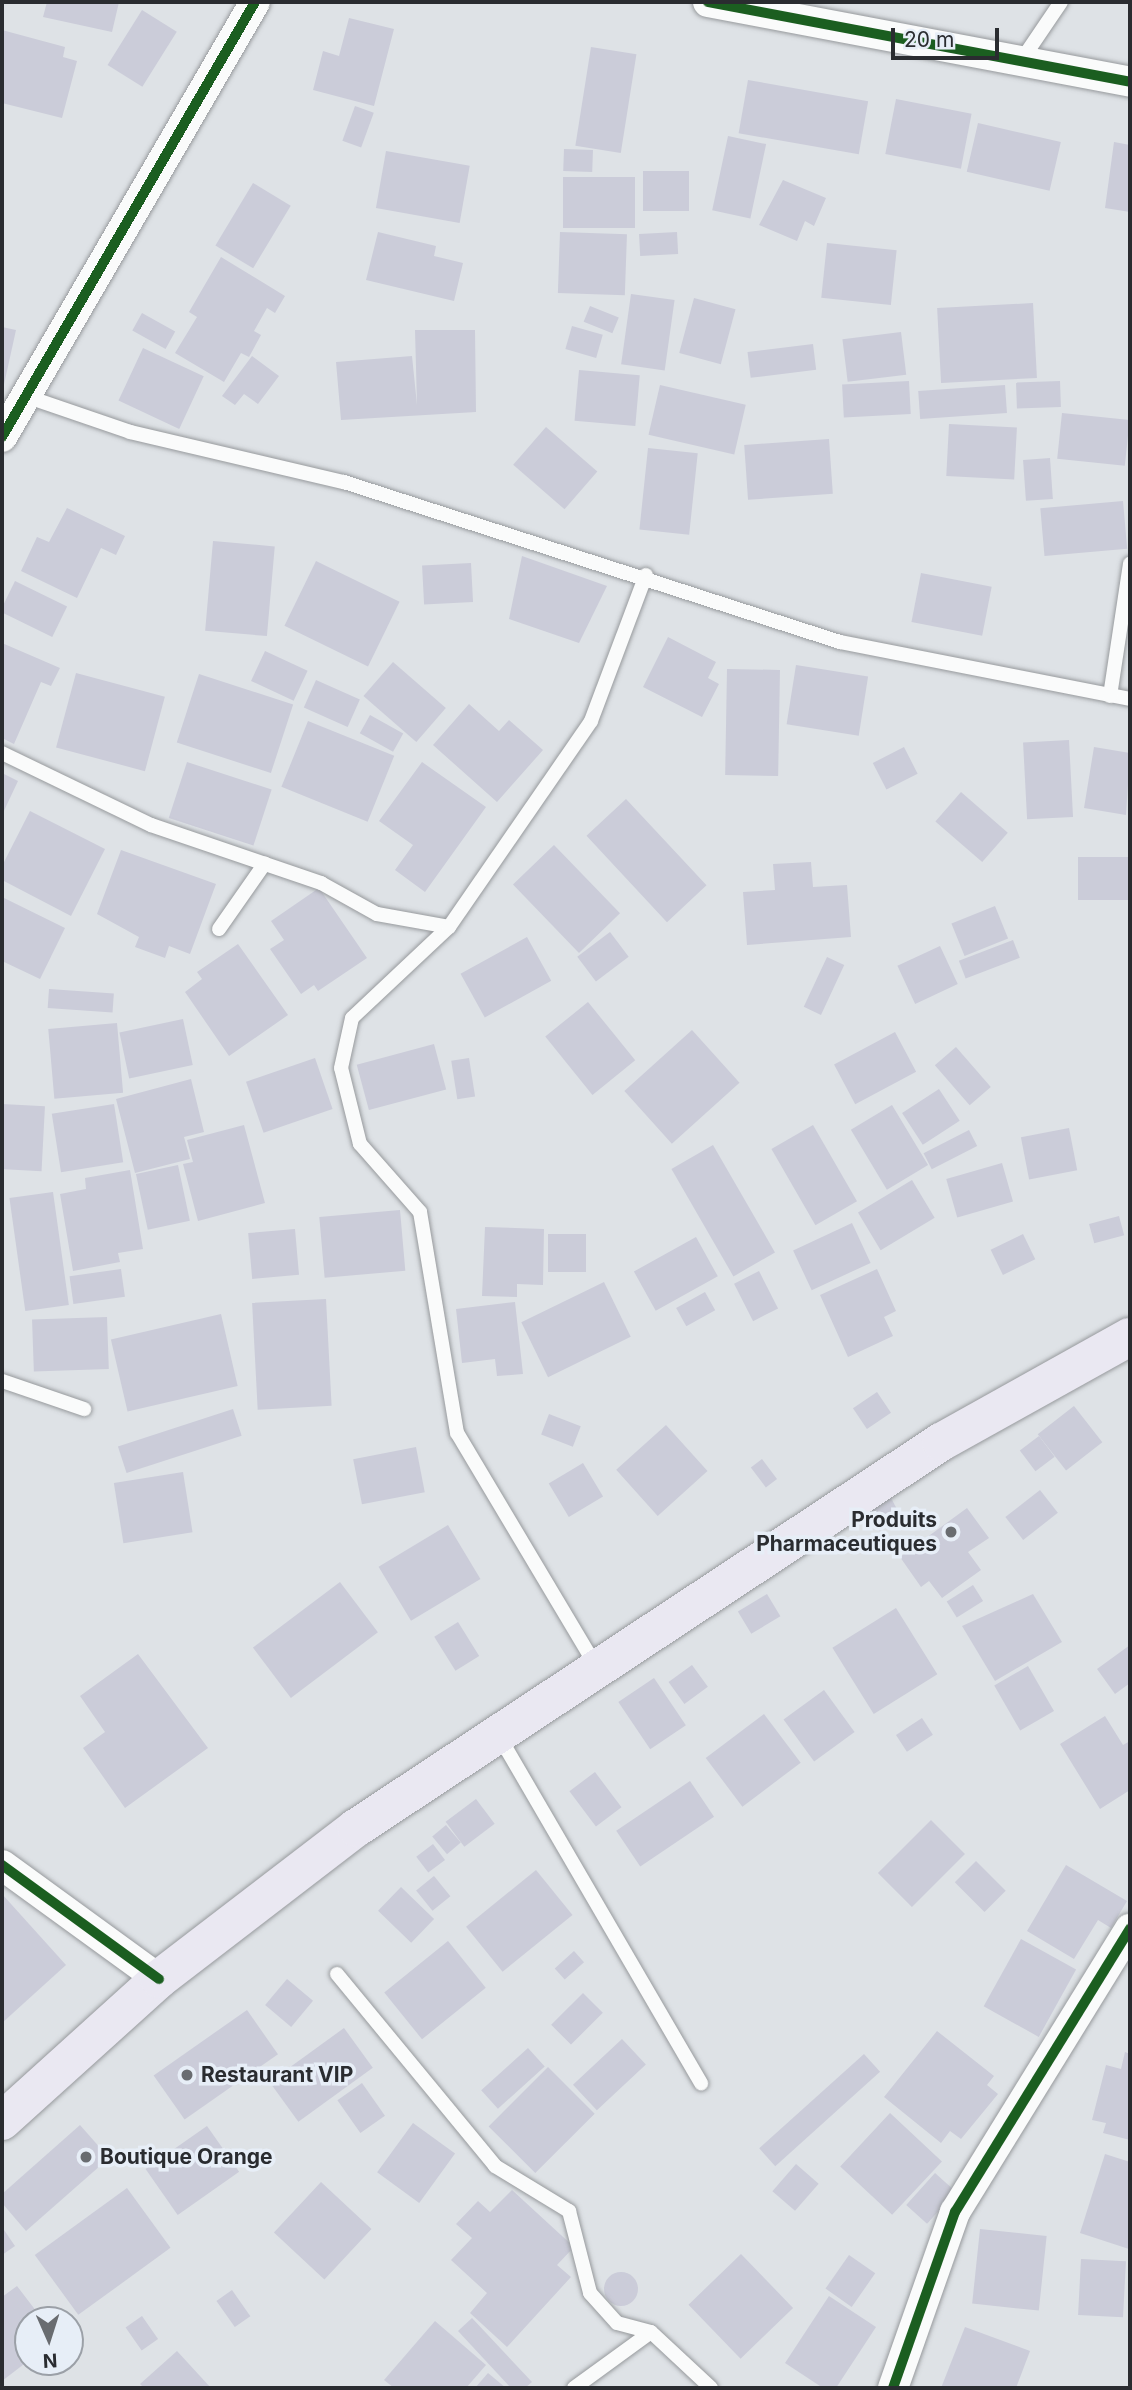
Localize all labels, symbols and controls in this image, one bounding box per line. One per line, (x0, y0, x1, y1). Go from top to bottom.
scale bar (894, 14, 1002, 58)
text: 20 m (904, 27, 954, 52)
place label: Produits Pharmaceutiques (756, 1507, 937, 1557)
marker: Produits Pharmaceutiques (943, 1524, 959, 1540)
place label: Restaurant VIP (201, 2062, 353, 2088)
marker: Restaurant VIP (179, 2067, 195, 2083)
place label: Boutique Orange (100, 2144, 273, 2170)
marker: Boutique Orange (78, 2149, 94, 2165)
north arrow (14, 2306, 84, 2376)
text: N (42, 2349, 58, 2372)

